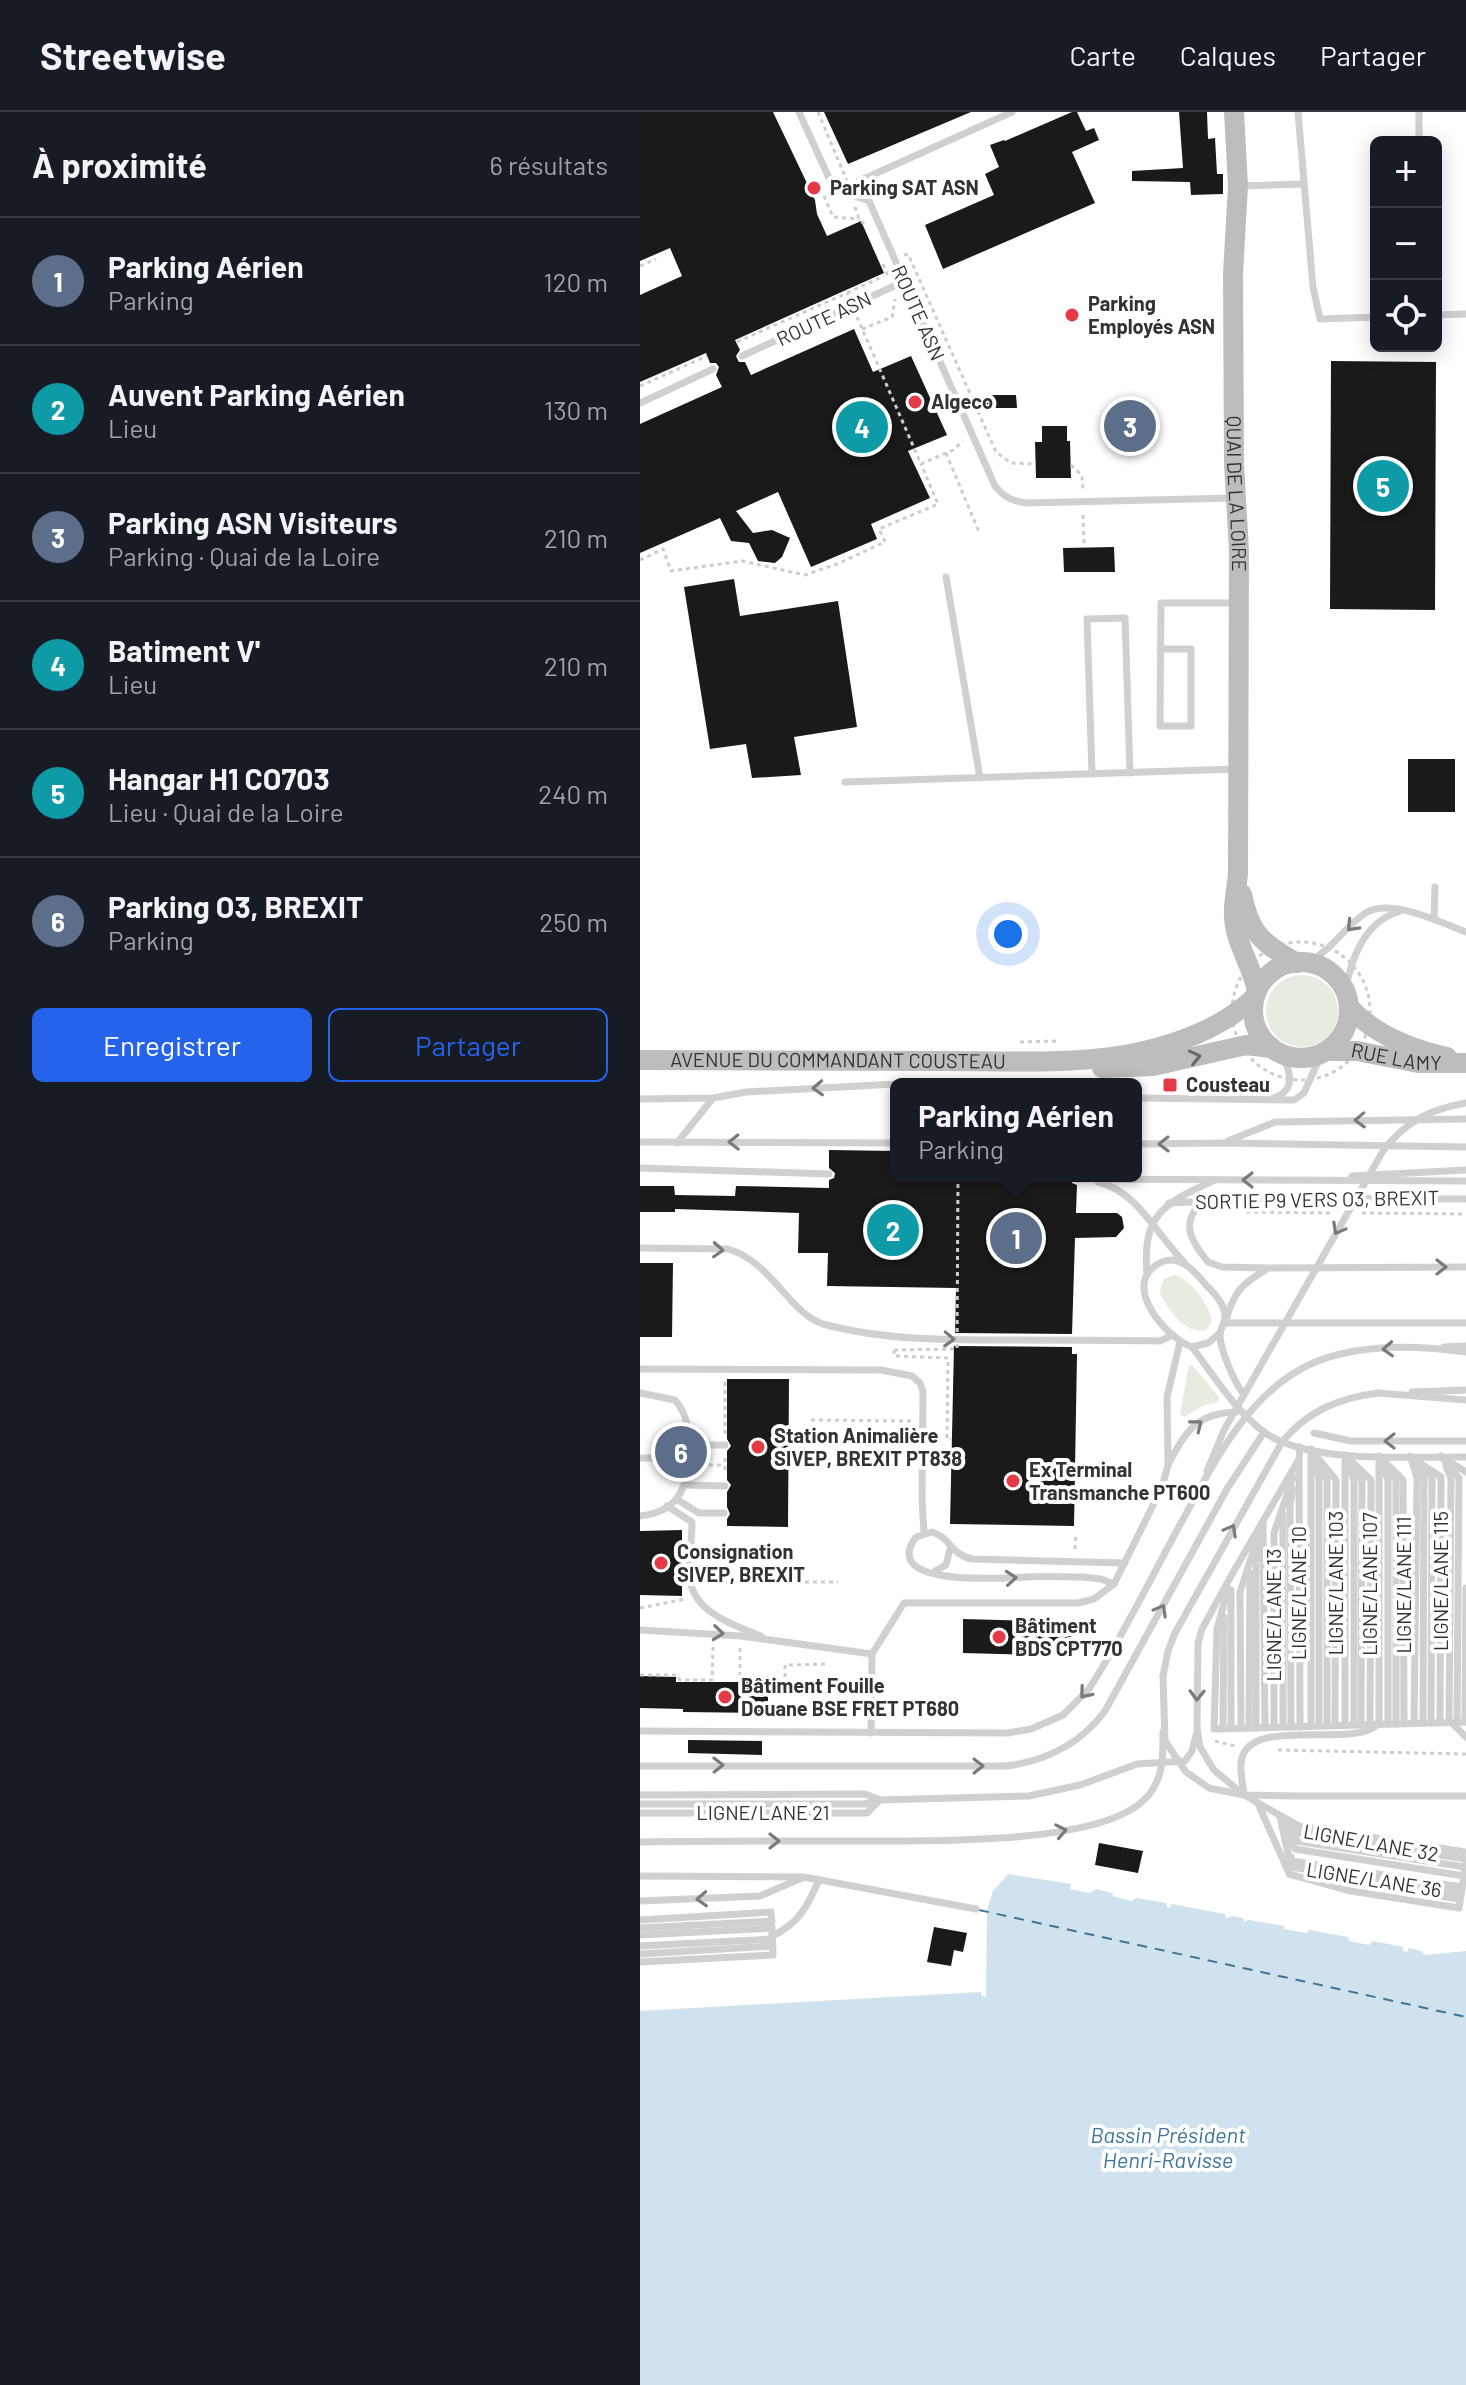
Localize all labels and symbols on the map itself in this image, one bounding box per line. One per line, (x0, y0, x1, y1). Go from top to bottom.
place label: Parking SAT ASN (830, 175, 979, 199)
marker: Parking SAT ASN (805, 179, 823, 197)
street label: ROUTE ASN (887, 261, 951, 364)
street label: ROUTE ASN (772, 286, 875, 350)
place label: Parking Employés ASN (1088, 291, 1215, 338)
marker: Parking Employés ASN (1063, 306, 1081, 324)
place label: Algeco (931, 389, 993, 413)
marker: Algeco (906, 393, 924, 411)
pin: 3 (1104, 396, 1156, 456)
pin: 4 (836, 397, 888, 457)
street label: QUAI DE LA LOIRE (1223, 416, 1252, 572)
pin: 5 (1357, 456, 1409, 516)
your location (988, 914, 1028, 954)
one-way arrow (1347, 917, 1361, 931)
street label: RUE LAMY (1349, 1037, 1441, 1074)
street label: AVENUE DU COMMANDANT COUSTEAU (670, 1047, 1006, 1073)
one-way arrow (1188, 1050, 1202, 1067)
place label: Cousteau (1186, 1072, 1270, 1096)
marker: Cousteau (1161, 1076, 1179, 1094)
one-way arrow (811, 1080, 824, 1097)
one-way arrow (1353, 1112, 1366, 1129)
one-way arrow (727, 1133, 740, 1151)
one-way arrow (1157, 1135, 1170, 1153)
one-way arrow (1241, 1171, 1254, 1189)
street label: SORTIE P9 VERS O3, BREXIT (1195, 1185, 1439, 1213)
pin: 2 (867, 1200, 919, 1260)
pin: 1 (990, 1208, 1042, 1268)
one-way arrow (1332, 1221, 1347, 1235)
one-way arrow (712, 1241, 725, 1258)
one-way arrow (1435, 1258, 1448, 1276)
one-way arrow (943, 1331, 956, 1348)
one-way arrow (1381, 1340, 1394, 1357)
one-way arrow (1187, 1421, 1202, 1435)
pin: 6 (655, 1422, 707, 1482)
place label: Station Animalière SIVEP, BREXIT PT838 (774, 1423, 962, 1470)
one-way arrow (1383, 1432, 1396, 1450)
marker: Station Animalière SIVEP, BREXIT PT838 (749, 1438, 767, 1456)
place label: Ex Terminal Transmanche PT600 (1029, 1457, 1211, 1504)
marker: Ex Terminal Transmanche PT600 (1004, 1472, 1022, 1490)
street label: LIGNE/LANE 103 (1323, 1511, 1347, 1655)
street label: LIGNE/LANE 115 (1428, 1511, 1452, 1651)
street label: LIGNE/LANE 107 (1357, 1512, 1381, 1656)
street label: LIGNE/LANE 111 (1391, 1517, 1415, 1653)
one-way arrow (1221, 1525, 1237, 1539)
street label: LIGNE/LANE 10 (1286, 1526, 1310, 1660)
place label: Consignation SIVEP, BREXIT (677, 1539, 805, 1586)
street label: LIGNE/LANE 13 (1261, 1548, 1285, 1682)
marker: Consignation SIVEP, BREXIT (652, 1554, 670, 1572)
one-way arrow (1005, 1570, 1018, 1587)
one-way arrow (1151, 1604, 1166, 1619)
place label: Bâtiment BDS CPT770 (1015, 1613, 1123, 1660)
one-way arrow (712, 1625, 725, 1642)
marker: Bâtiment BDS CPT770 (990, 1628, 1008, 1646)
place label: Bâtiment Fouille Douane BSE FRET PT680 (741, 1673, 959, 1720)
one-way arrow (1080, 1684, 1095, 1698)
marker: Bâtiment Fouille Douane BSE FRET PT680 (716, 1688, 734, 1706)
one-way arrow (1189, 1689, 1206, 1702)
one-way arrow (712, 1756, 725, 1774)
one-way arrow (972, 1757, 985, 1775)
street label: LIGNE/LANE 21 (696, 1800, 830, 1824)
street label: LIGNE/LANE 32 (1302, 1818, 1441, 1866)
one-way arrow (1054, 1823, 1068, 1840)
one-way arrow (768, 1832, 781, 1850)
street label: LIGNE/LANE 36 (1305, 1856, 1443, 1902)
one-way arrow (695, 1890, 708, 1907)
water label: Bassin Président Henri-Ravisse (1090, 2121, 1246, 2172)

